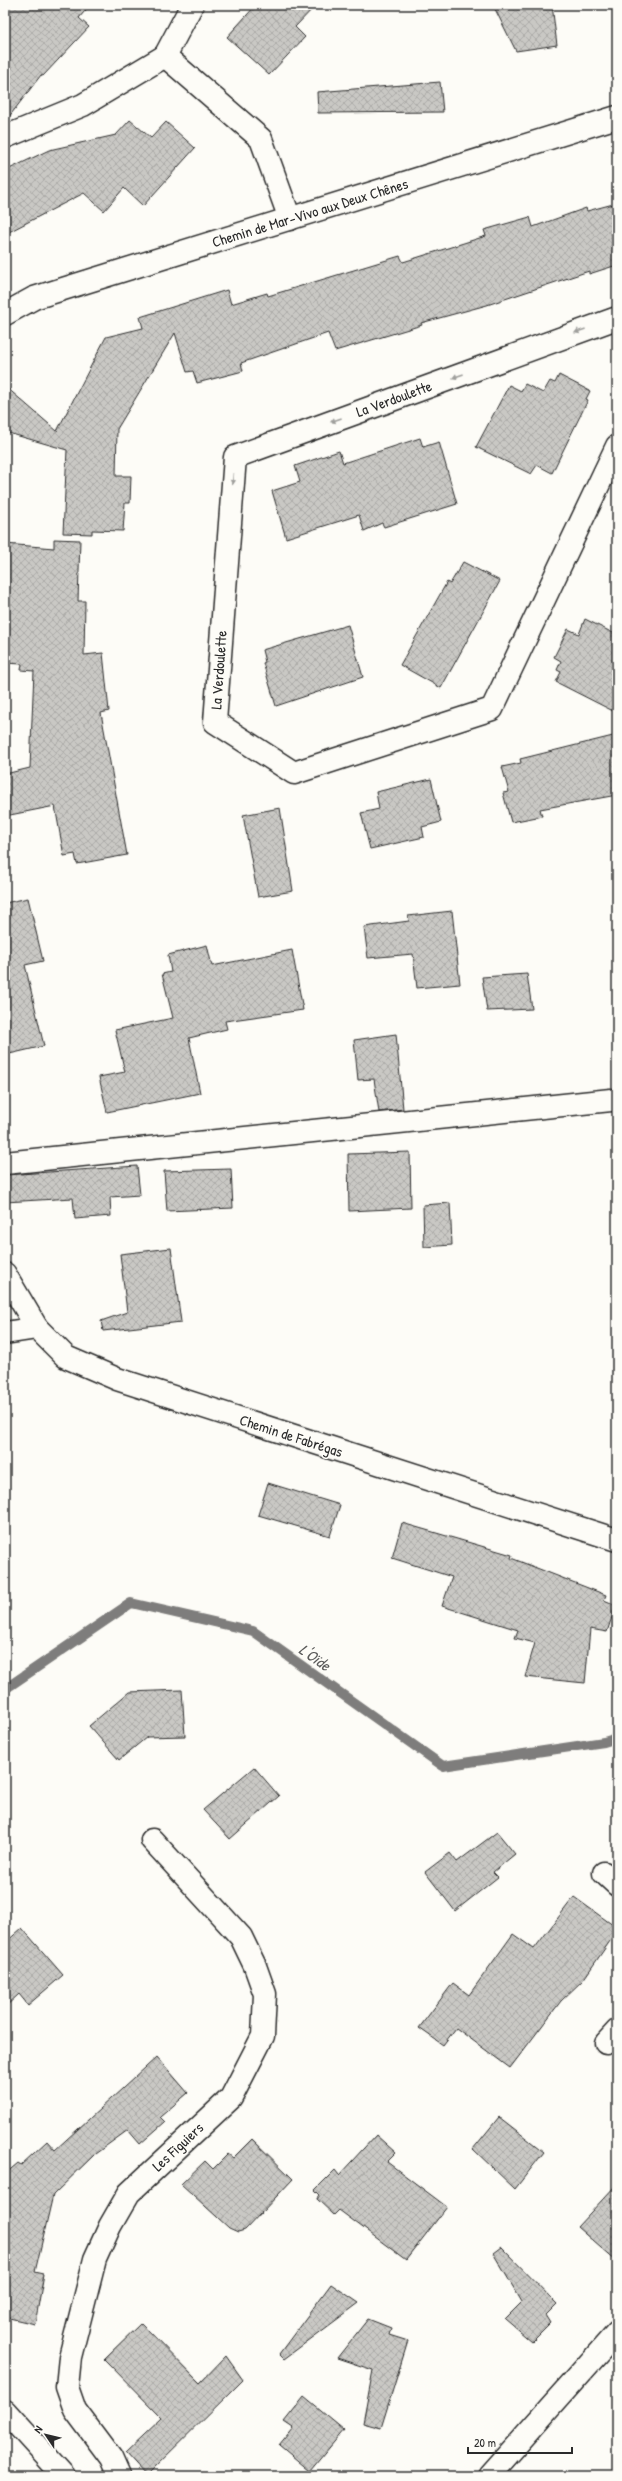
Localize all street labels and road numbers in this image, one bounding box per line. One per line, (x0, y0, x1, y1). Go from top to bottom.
street label: Chemin de Mar-Vivo aux Deux Chênes (209, 173, 411, 252)
street label: La Verdoulette (353, 375, 435, 422)
street label: La Verdoulette (205, 630, 232, 710)
street label: Chemin de Fabrégas (237, 1409, 346, 1462)
street label: Les Figuiers (147, 2117, 208, 2176)

